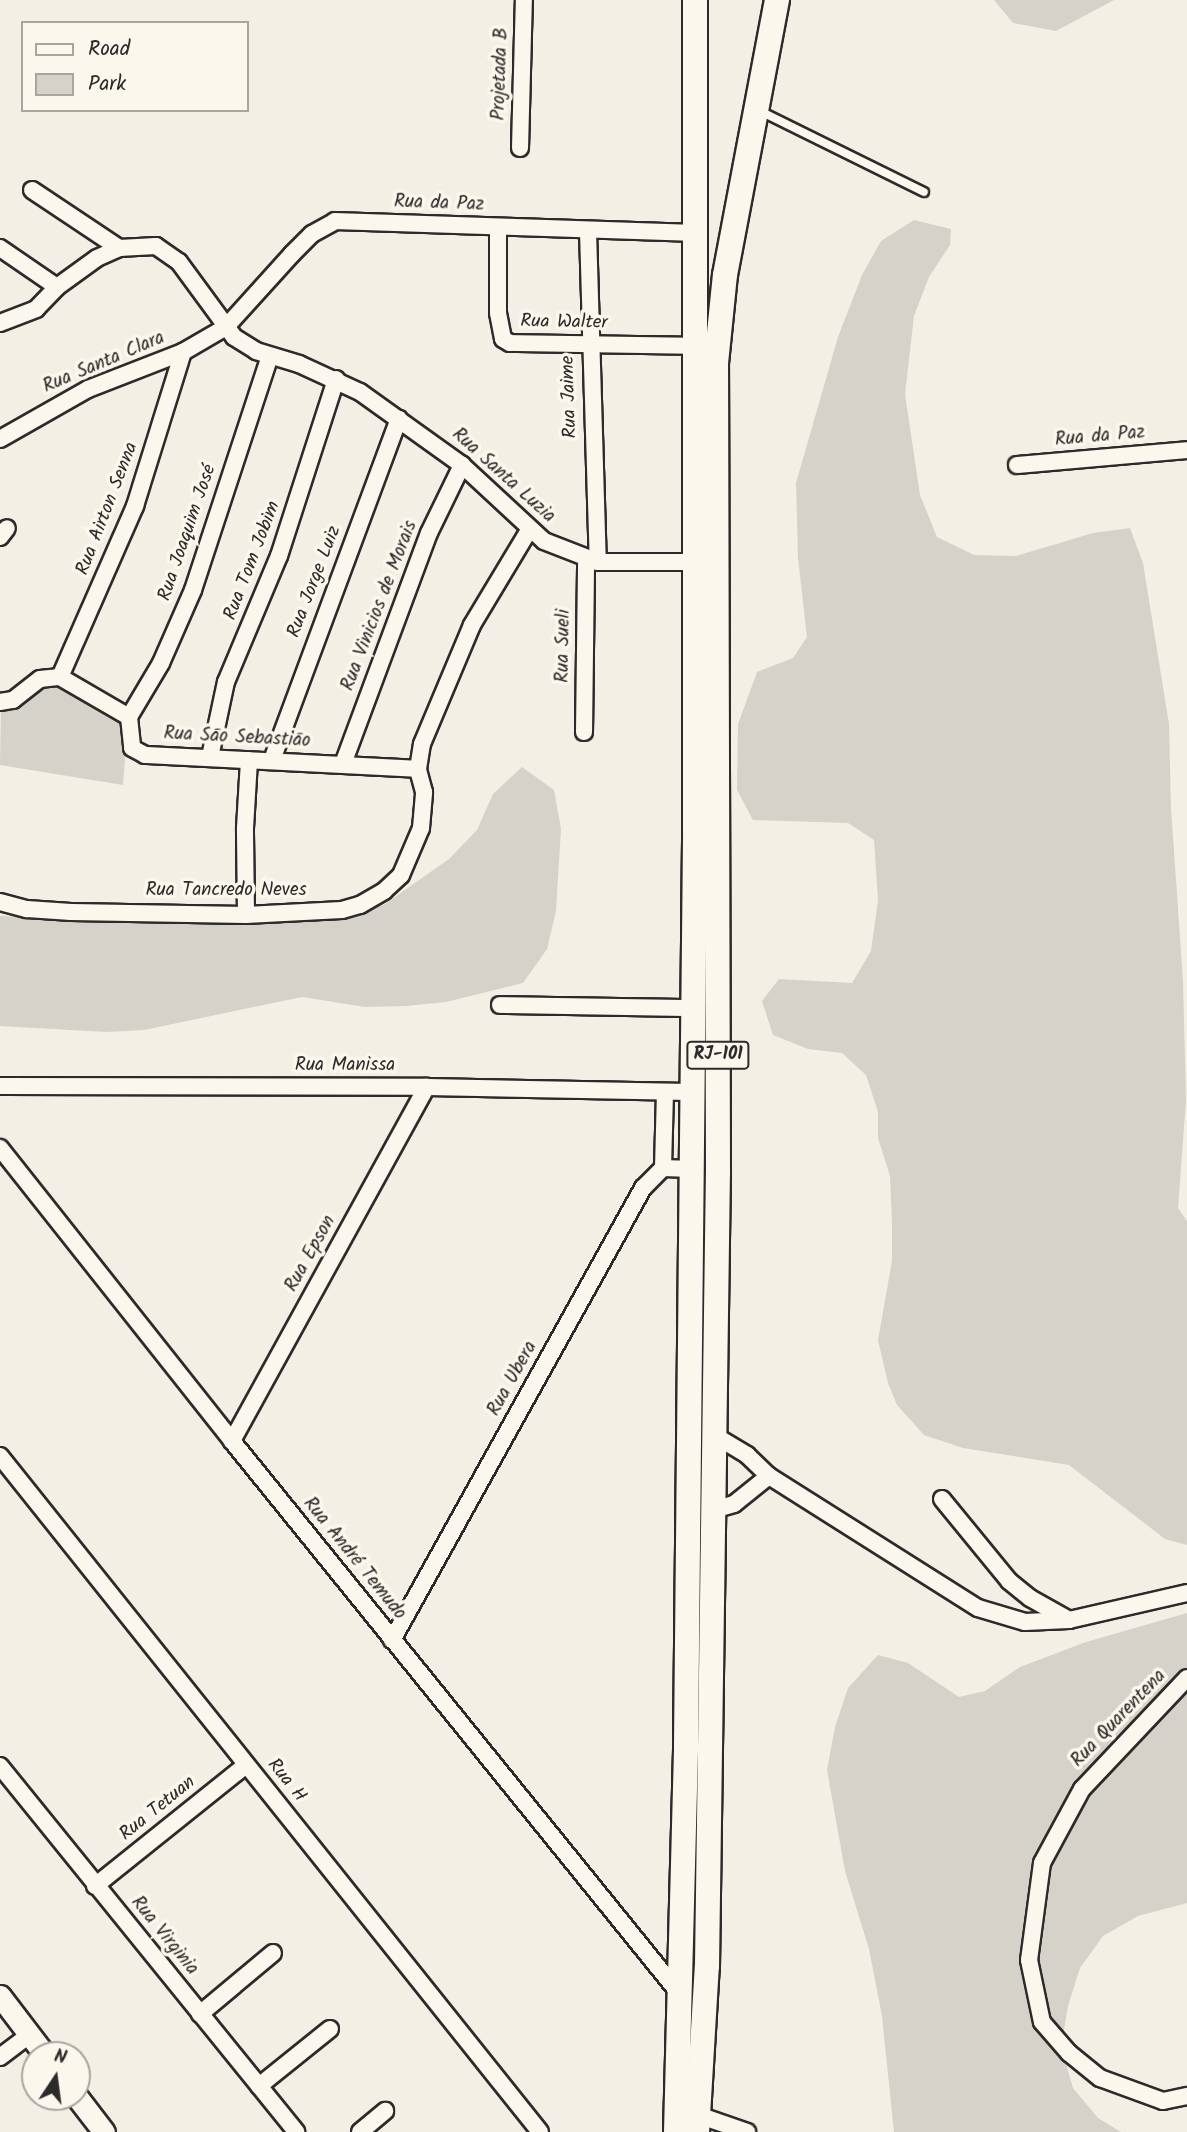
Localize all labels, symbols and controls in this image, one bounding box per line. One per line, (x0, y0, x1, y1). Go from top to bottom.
legend (21, 21, 248, 112)
street label: Projetada B (488, 27, 514, 121)
text: Road (88, 33, 130, 66)
text: Park (88, 68, 126, 101)
street label: Rua da Paz (393, 191, 485, 217)
street label: Rua Walter (520, 311, 608, 335)
street label: Rua Santa Clara (40, 327, 168, 399)
street label: Rua Jaime (557, 355, 583, 439)
street label: Rua da Paz (1054, 422, 1146, 452)
street label: Rua Santa Luzia (447, 424, 559, 528)
street label: Rua Airton Senna (72, 439, 144, 579)
street label: Rua Joaquim José (154, 462, 222, 604)
street label: Rua Tom Jobim (220, 498, 286, 624)
street label: Rua Vinicios de Morais (337, 518, 423, 694)
street label: Rua Jorge Luiz (283, 523, 347, 641)
street label: Rua Sueli (552, 609, 576, 683)
street label: Rua Sāo Sebastiāo (163, 723, 311, 753)
street label: Rua Tancredo Neves (145, 880, 307, 902)
road number: RJ-101 (685, 1040, 751, 1070)
street label: Rua Manissa (295, 1055, 395, 1077)
street label: Rua Epson (281, 1212, 341, 1296)
street label: Rua Ubera (483, 1338, 543, 1420)
street label: Rua André Temudo (298, 1493, 410, 1625)
street label: Rua Quarentena (1067, 1665, 1171, 1773)
street label: Rua H (262, 1755, 310, 1807)
street label: Rua Tetuan (115, 1772, 201, 1846)
street label: Rua Virginia (125, 1892, 203, 1980)
north arrow (21, 2041, 91, 2111)
text: N (51, 2042, 69, 2073)

